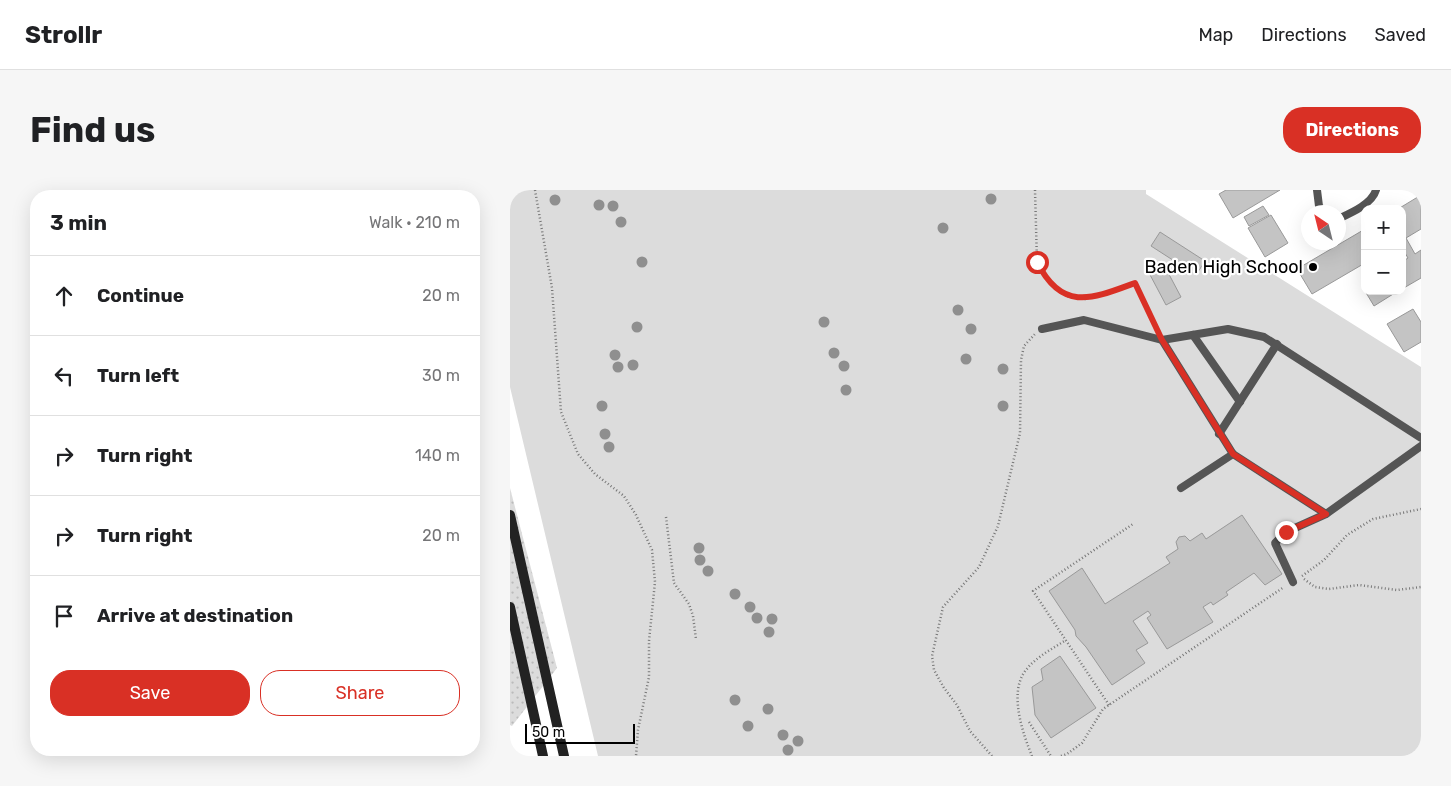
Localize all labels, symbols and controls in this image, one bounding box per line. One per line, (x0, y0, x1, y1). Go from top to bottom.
text: Strollr (25, 21, 102, 49)
text: Map (1198, 24, 1233, 46)
text: Directions (1261, 24, 1347, 46)
text: Saved (1375, 24, 1426, 46)
button: Directions (1283, 107, 1421, 153)
text: Find us (30, 109, 155, 151)
north arrow (1301, 205, 1346, 250)
map controls (1361, 205, 1406, 295)
button: + (1361, 205, 1406, 250)
text: 3 min (50, 210, 107, 235)
text: Walk · 210 m (369, 213, 460, 232)
button: − (1361, 250, 1406, 295)
route start (1026, 251, 1049, 274)
place label: Baden High School (1144, 256, 1303, 278)
marker: Baden High School (1307, 261, 1319, 273)
icon: ahead (50, 282, 78, 310)
text: Continue (97, 284, 184, 307)
text: 20 m (422, 286, 460, 305)
icon: left (50, 362, 78, 390)
text: Turn left (97, 364, 179, 387)
text: 30 m (422, 366, 460, 385)
icon: right (50, 442, 78, 470)
text: Turn right (97, 444, 192, 467)
text: 140 m (415, 446, 460, 465)
route end (1275, 521, 1298, 544)
icon: right (50, 522, 78, 550)
text: Turn right (97, 524, 192, 547)
text: 20 m (422, 526, 460, 545)
icon: arrive (50, 602, 78, 630)
text: Arrive at destination (97, 604, 293, 627)
button: Save (50, 670, 250, 716)
button: Share (260, 670, 460, 716)
scale bar (525, 721, 635, 744)
text: 50 m (532, 724, 565, 741)

